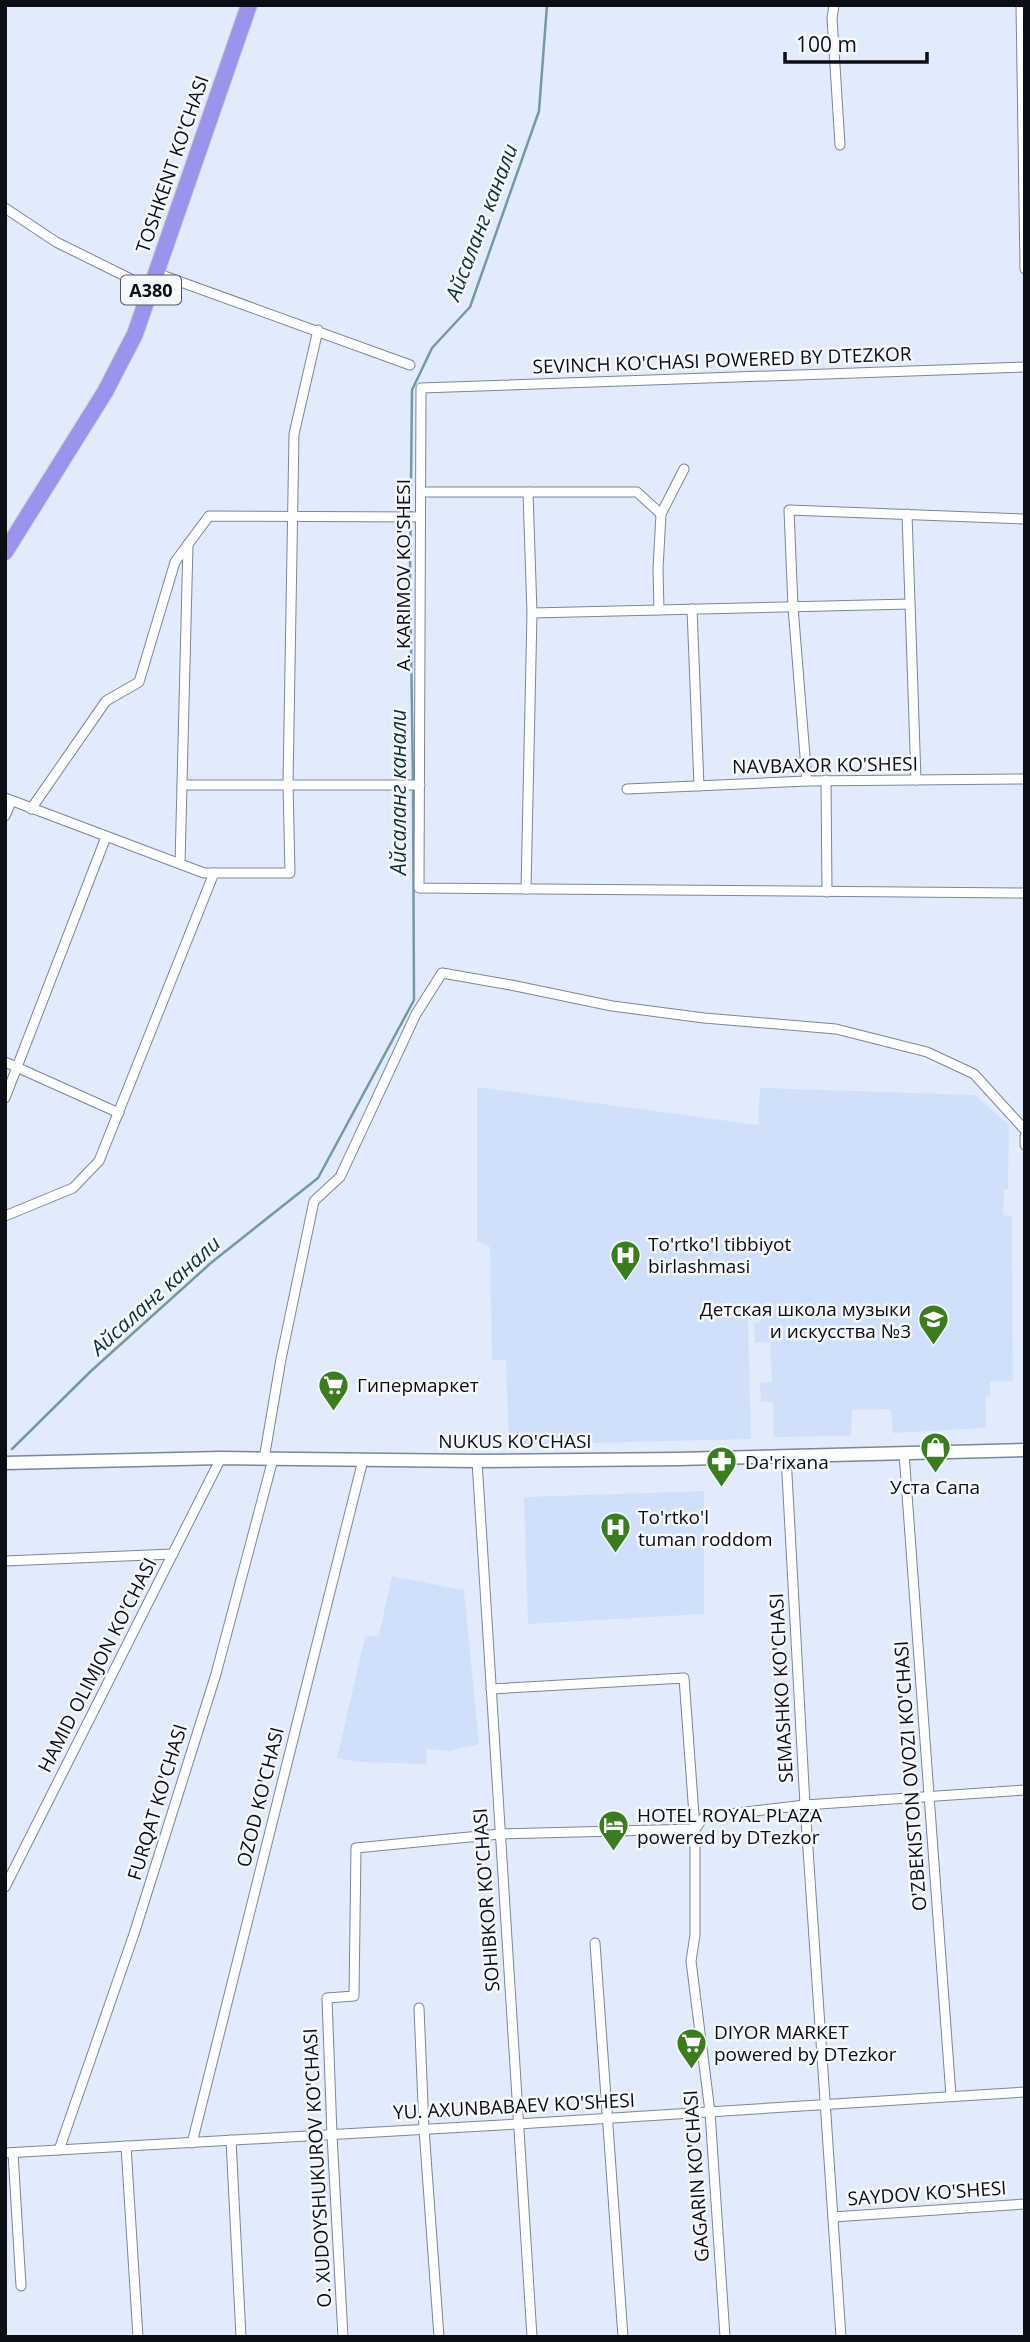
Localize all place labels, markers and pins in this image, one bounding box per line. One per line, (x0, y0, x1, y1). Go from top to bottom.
place label: To'rtko'l tibbiyot birlashmasi (648, 1231, 791, 1279)
hospital icon: To'rtko'l tibbiyot birlashmasi (608, 1238, 642, 1282)
place label: Детская школа музыки и искусства №3 (700, 1296, 911, 1344)
school or university icon: Детская школа музыки и искусства №3 (917, 1303, 951, 1347)
supermarket icon: Гипермаркет (317, 1368, 351, 1412)
place label: Гипермаркет (357, 1372, 479, 1398)
shop icon: Уста Сапа (918, 1431, 952, 1475)
pharmacy icon: Da'rixana (705, 1445, 739, 1489)
place label: Da'rixana (745, 1449, 829, 1475)
place label: Уста Сапа (890, 1474, 980, 1500)
place label: To'rtko'l tuman roddom (638, 1504, 773, 1552)
hospital icon: To'rtko'l tuman roddom (598, 1511, 632, 1555)
place label: HOTEL ROYAL PLAZA powered by DTezkor (637, 1802, 822, 1850)
hotel icon: HOTEL ROYAL PLAZA powered by DTezkor (597, 1809, 631, 1853)
place label: DIYOR MARKET powered by DTezkor (714, 2019, 897, 2067)
supermarket icon: DIYOR MARKET powered by DTezkor (674, 2026, 708, 2070)

